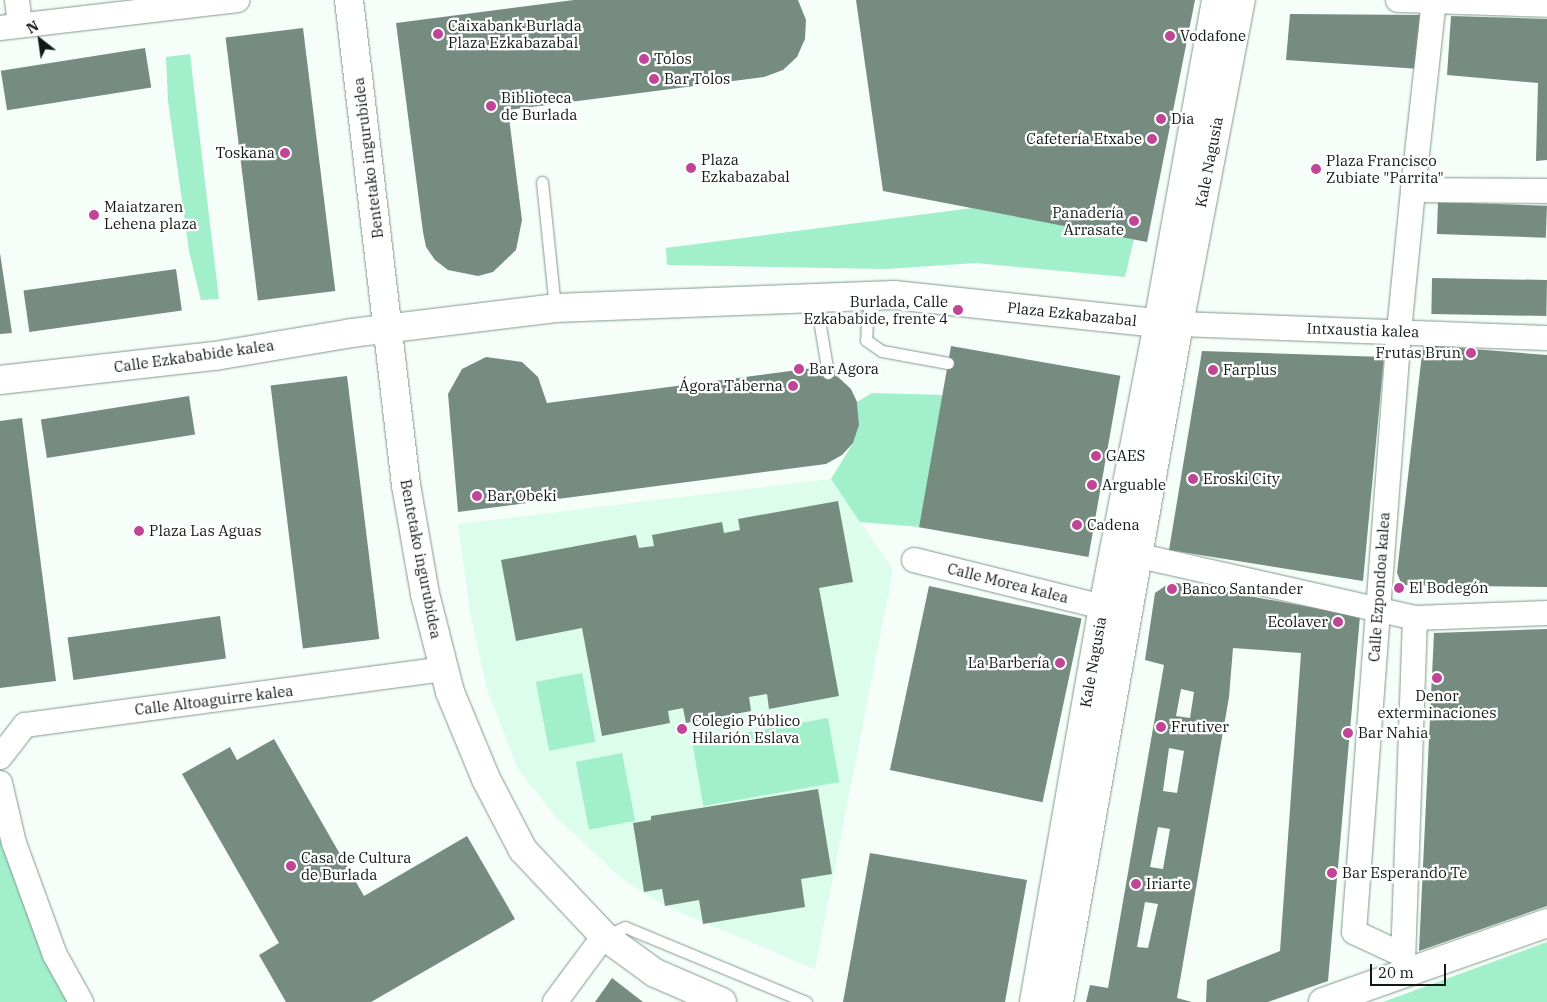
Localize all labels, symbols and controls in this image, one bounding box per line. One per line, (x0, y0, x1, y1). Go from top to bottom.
north arrow (15, 15, 65, 65)
text: N (23, 16, 42, 38)
place label: Caixabank Burlada Plaza Ezkabazabal (448, 16, 582, 51)
place label: Vodafone (1180, 27, 1246, 45)
marker: Caixabank Burlada Plaza Ezkabazabal (432, 28, 444, 40)
marker: Vodafone (1164, 30, 1176, 42)
place label: Tolos (654, 50, 692, 68)
marker: Tolos (638, 53, 650, 65)
place label: Bar Tolos (664, 70, 730, 88)
marker: Bar Tolos (648, 73, 660, 85)
street label: Bentetako ingurubidea (349, 76, 387, 240)
place label: Biblioteca de Burlada (501, 88, 577, 123)
marker: Biblioteca de Burlada (485, 100, 497, 112)
place label: Dia (1171, 110, 1195, 128)
marker: Dia (1155, 113, 1167, 125)
street label: Kale Nagusia (1191, 115, 1227, 209)
place label: Cafetería Etxabe (1026, 130, 1142, 148)
marker: Cafetería Etxabe (1146, 133, 1158, 145)
place label: Toskana (215, 144, 275, 162)
marker: Toskana (279, 147, 291, 159)
place label: Plaza Ezkabazabal (701, 150, 790, 185)
place label: Plaza Francisco Zubiate "Parrita" (1326, 151, 1444, 186)
marker: Plaza Ezkabazabal (685, 162, 697, 174)
marker: Plaza Francisco Zubiate "Parrita" (1310, 163, 1322, 175)
place label: Maiatzaren Lehena plaza (104, 197, 197, 232)
place label: Panadería Arrasate (1052, 203, 1124, 238)
marker: Maiatzaren Lehena plaza (88, 209, 100, 221)
marker: Panadería Arrasate (1128, 215, 1140, 227)
place label: Burlada, Calle Ezkababide, frente 4 (804, 292, 948, 327)
street label: Plaza Ezkabazabal (1006, 298, 1138, 330)
marker: Burlada, Calle Ezkababide, frente 4 (952, 304, 964, 316)
street label: Intxaustia kalea (1306, 319, 1420, 341)
street label: Calle Ezkababide kalea (113, 336, 275, 376)
place label: Frutas Brun (1376, 344, 1461, 362)
marker: Frutas Brun (1465, 347, 1477, 359)
place label: Bar Agora (809, 360, 879, 378)
place label: Farplus (1223, 361, 1277, 379)
marker: Bar Agora (793, 363, 805, 375)
marker: Farplus (1207, 364, 1219, 376)
place label: Ágora Taberna (679, 377, 783, 395)
marker: Ágora Taberna (787, 380, 799, 392)
place label: GAES (1106, 447, 1145, 465)
marker: GAES (1090, 450, 1102, 462)
place label: Eroski City (1203, 470, 1280, 488)
marker: Eroski City (1187, 473, 1199, 485)
place label: Arguable (1102, 476, 1166, 494)
street label: Bentetako ingurubidea (397, 478, 445, 640)
marker: Arguable (1086, 479, 1098, 491)
place label: Bar Obeki (487, 487, 557, 505)
marker: Bar Obeki (471, 490, 483, 502)
street label: Calle Ezpondoa kalea (1365, 511, 1393, 663)
place label: Cadena (1087, 516, 1140, 534)
marker: Cadena (1071, 519, 1083, 531)
place label: Plaza Las Aguas (149, 522, 261, 540)
marker: Plaza Las Aguas (133, 525, 145, 537)
street label: Calle Morea kalea (946, 559, 1070, 607)
place label: El Bodegón (1409, 579, 1489, 597)
place label: Banco Santander (1182, 580, 1303, 598)
marker: El Bodegón (1393, 582, 1405, 594)
marker: Banco Santander (1166, 583, 1178, 595)
place label: Ecolaver (1267, 613, 1328, 631)
street label: Kale Nagusia (1076, 615, 1110, 709)
marker: Ecolaver (1332, 616, 1344, 628)
place label: La Barbería (968, 654, 1050, 672)
marker: La Barbería (1054, 657, 1066, 669)
marker: Denor exterminaciones (1431, 672, 1443, 684)
street label: Calle Altoaguirre kalea (134, 681, 294, 719)
place label: Denor exterminaciones (1378, 686, 1496, 721)
place label: Colegio Público Hilarión Eslava (692, 711, 800, 746)
place label: Frutiver (1171, 718, 1229, 736)
marker: Frutiver (1155, 721, 1167, 733)
marker: Colegio Público Hilarión Eslava (676, 723, 688, 735)
place label: Bar Nahia (1358, 724, 1428, 742)
marker: Bar Nahia (1342, 727, 1354, 739)
place label: Casa de Cultura de Burlada (301, 848, 411, 883)
marker: Casa de Cultura de Burlada (285, 860, 297, 872)
place label: Bar Esperando Te (1342, 864, 1467, 882)
marker: Bar Esperando Te (1326, 867, 1338, 879)
place label: Iriarte (1146, 875, 1191, 893)
marker: Iriarte (1130, 878, 1142, 890)
scale bar (1372, 954, 1448, 986)
text: 20 m (1378, 963, 1414, 982)

